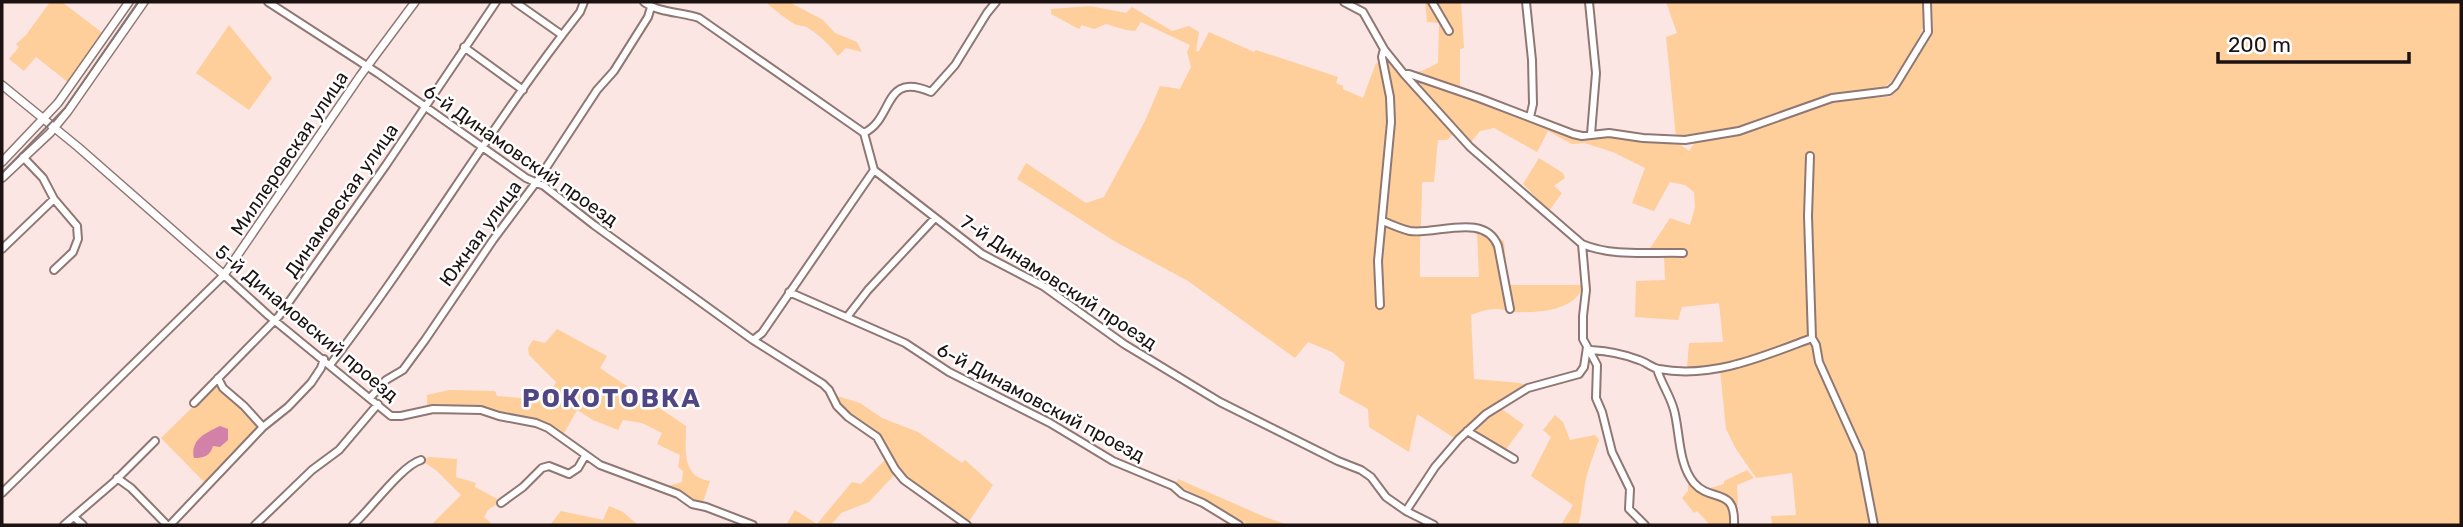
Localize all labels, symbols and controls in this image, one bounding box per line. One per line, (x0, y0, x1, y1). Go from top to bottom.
scale bar (2218, 21, 2409, 65)
text: 200 m (2228, 32, 2291, 57)
street label: Миллеровская улица (226, 67, 353, 240)
street label: 6-й Динамовский проезд (419, 79, 622, 231)
street label: Динамовская улица (280, 119, 403, 282)
street label: Южная улица (434, 176, 526, 291)
street label: 7-й Динамовский проезд (956, 210, 1161, 355)
street label: 5-й Динамовский проезд (210, 240, 403, 407)
street label: 6-й Динамовский проезд (933, 338, 1149, 467)
district label: РОКОТОВКА (522, 383, 702, 414)

